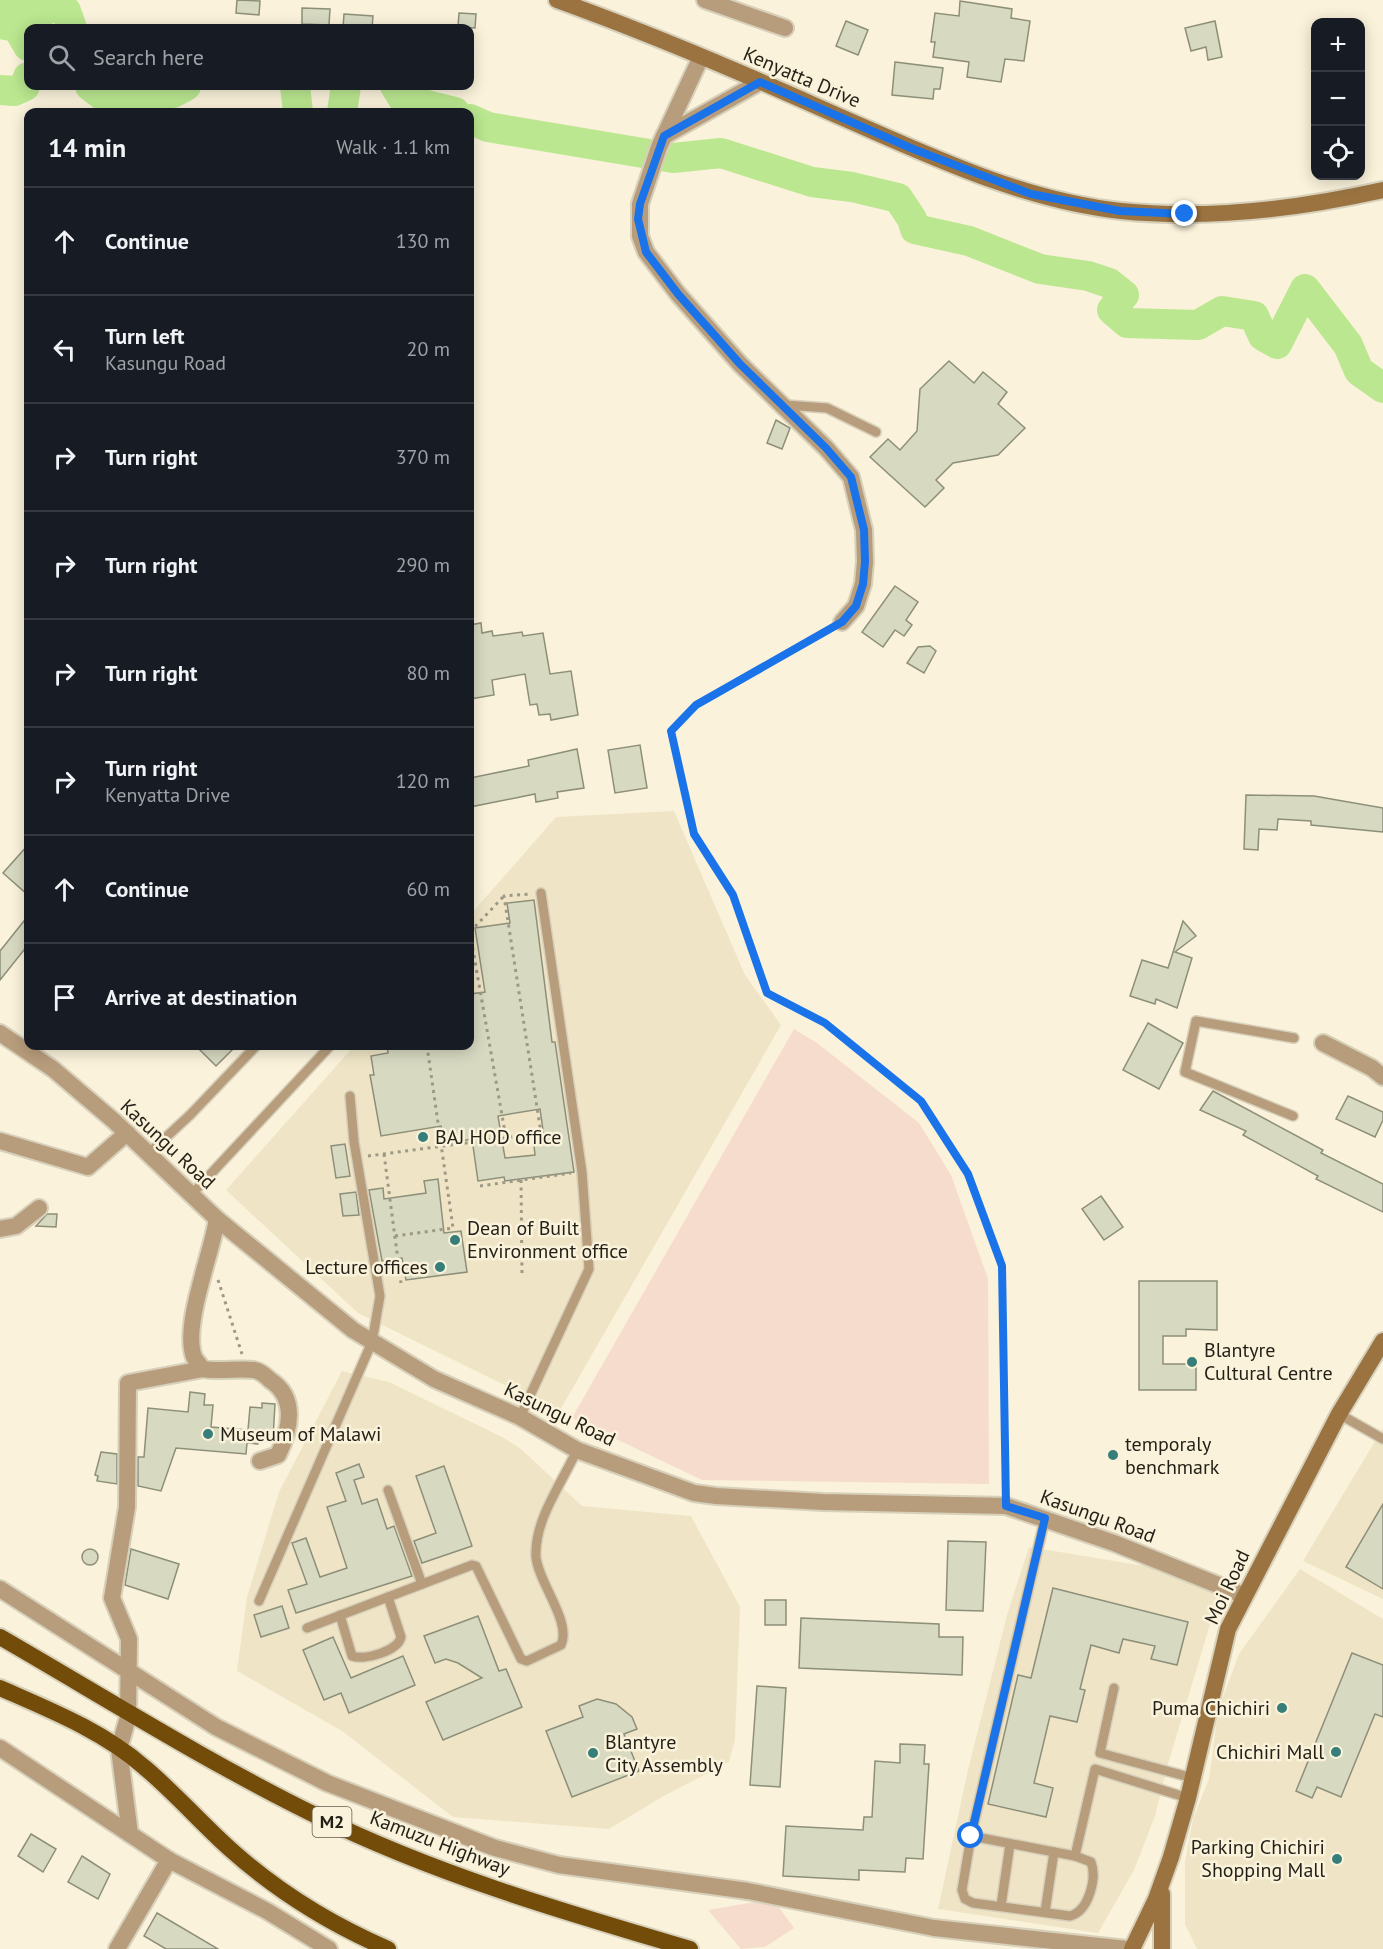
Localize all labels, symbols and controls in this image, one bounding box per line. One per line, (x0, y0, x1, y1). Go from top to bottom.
map controls (1311, 18, 1365, 180)
button: + (1311, 18, 1365, 72)
search box (24, 24, 474, 90)
icon: search (45, 41, 78, 74)
street label: Kenyatta Drive (739, 41, 865, 113)
text: Search here (93, 43, 204, 71)
button: − (1311, 72, 1365, 126)
button: locate (1311, 126, 1365, 180)
text: 14 min (48, 131, 126, 164)
text: Walk · 1.1 km (336, 134, 450, 160)
route end (1171, 200, 1197, 226)
icon: ahead (48, 225, 81, 258)
text: Continue (105, 227, 189, 255)
text: 130 m (396, 228, 450, 254)
text: Turn left (105, 322, 185, 350)
icon: left (48, 333, 81, 366)
text: 20 m (407, 336, 450, 362)
text: Kasungu Road (105, 350, 226, 376)
icon: right (48, 441, 81, 474)
text: Turn right (105, 443, 197, 471)
text: 370 m (396, 444, 450, 470)
icon: right (48, 549, 81, 582)
text: Turn right (105, 551, 197, 579)
text: 290 m (396, 552, 450, 578)
icon: right (48, 657, 81, 690)
text: Turn right (105, 659, 197, 687)
text: 80 m (407, 660, 450, 686)
text: Turn right (105, 754, 197, 782)
icon: right (48, 765, 81, 798)
text: 120 m (396, 768, 450, 794)
text: Kenyatta Drive (105, 782, 230, 808)
icon: ahead (48, 873, 81, 906)
text: Continue (105, 875, 189, 903)
text: 60 m (407, 876, 450, 902)
icon: arrive (48, 981, 81, 1014)
text: Arrive at destination (105, 983, 297, 1011)
street label: Kasungu Road (115, 1093, 221, 1195)
place label: BAJ HOD office (435, 1124, 561, 1150)
marker: BAJ HOD office (416, 1130, 430, 1144)
place label: Dean of Built Environment office (467, 1215, 628, 1264)
marker: Dean of Built Environment office (448, 1233, 462, 1247)
place label: Lecture offices (305, 1254, 428, 1280)
marker: Lecture offices (433, 1260, 447, 1274)
place label: Blantyre Cultural Centre (1204, 1337, 1333, 1386)
marker: Blantyre Cultural Centre (1185, 1355, 1199, 1369)
street label: Kasungu Road (500, 1376, 620, 1452)
place label: Museum of Malawi (220, 1421, 381, 1447)
marker: Museum of Malawi (201, 1427, 215, 1441)
place label: temporaly benchmark (1125, 1431, 1220, 1480)
marker: temporaly benchmark (1106, 1448, 1120, 1462)
street label: Kasungu Road (1037, 1483, 1159, 1549)
street label: Moi Road (1198, 1545, 1256, 1629)
place label: Puma Chichiri (1152, 1695, 1270, 1721)
marker: Puma Chichiri (1275, 1701, 1289, 1715)
place label: Blantyre City Assembly (605, 1729, 723, 1778)
place label: Chichiri Mall (1216, 1739, 1324, 1765)
marker: Chichiri Mall (1329, 1745, 1343, 1759)
marker: Blantyre City Assembly (586, 1746, 600, 1760)
street label: Kamuzu Highway (366, 1804, 514, 1882)
road number: M2 (312, 1807, 352, 1837)
route start (957, 1822, 983, 1848)
place label: Parking Chichiri Shopping Mall (1191, 1834, 1325, 1883)
marker: Parking Chichiri Shopping Mall (1330, 1852, 1344, 1866)

